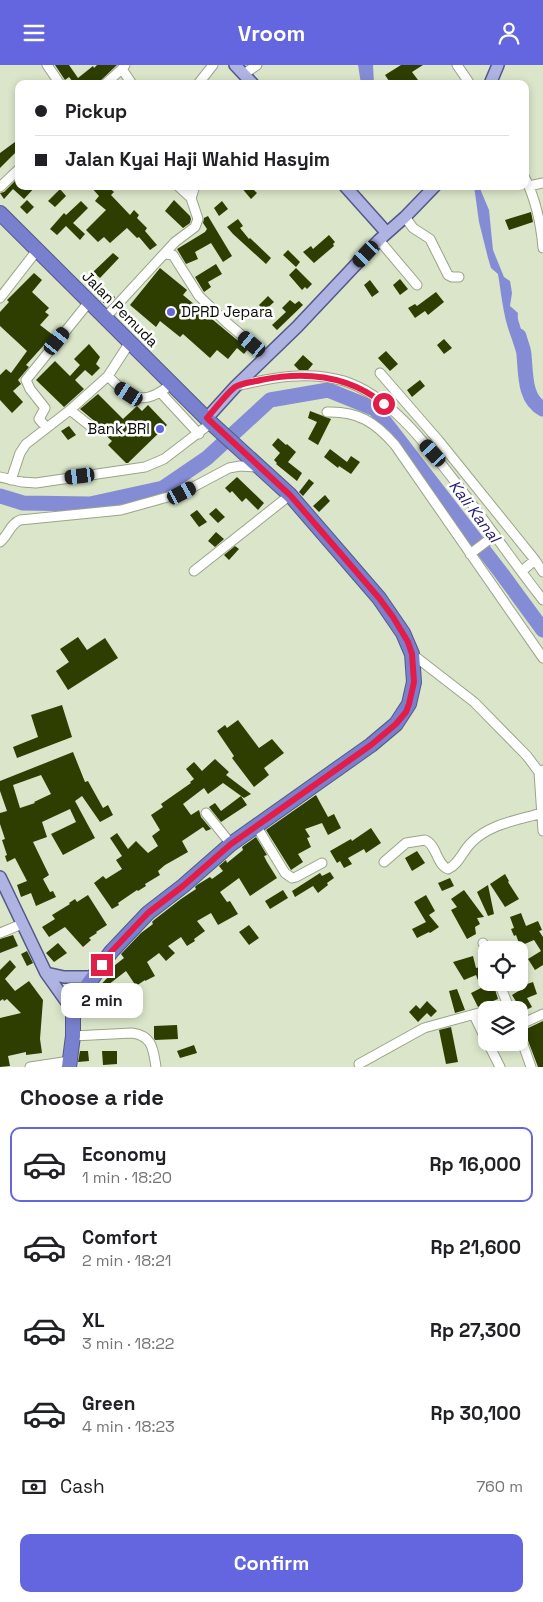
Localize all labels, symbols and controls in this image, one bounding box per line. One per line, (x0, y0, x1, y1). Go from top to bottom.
icon: menu (20, 19, 48, 47)
text: Vroom (238, 19, 305, 47)
icon: person (495, 19, 523, 47)
text: Pickup (65, 99, 127, 124)
text: Jalan Kyai Haji Wahid Hasyim (65, 147, 330, 172)
car (350, 238, 381, 270)
street label: Jalan Pemuda (78, 266, 163, 351)
place label: DPRD Jepara (181, 302, 273, 321)
marker: DPRD Jepara (165, 306, 177, 318)
car (41, 325, 72, 357)
car (235, 329, 268, 359)
car (112, 380, 145, 408)
route start (373, 393, 395, 415)
place label: Bank BRI (87, 419, 150, 438)
marker: Bank BRI (154, 423, 166, 435)
car (417, 437, 448, 469)
car (64, 467, 95, 485)
water label: Kali Kanal (444, 476, 506, 548)
car (165, 479, 198, 507)
map controls (478, 941, 528, 1051)
button: locate (478, 941, 528, 991)
route end (91, 954, 113, 976)
callout: 2 min (61, 983, 143, 1017)
text: 2 min (81, 990, 123, 1011)
button: layers (478, 1001, 528, 1051)
text: Choose a ride (20, 1083, 164, 1111)
icon: car (22, 1142, 67, 1187)
text: Economy (82, 1142, 166, 1167)
text: Rp 16,000 (429, 1152, 521, 1177)
text: 1 min · 18:20 (82, 1167, 172, 1188)
icon: car (22, 1225, 67, 1270)
text: Comfort (82, 1225, 158, 1250)
text: Rp 21,600 (430, 1235, 521, 1260)
text: 2 min · 18:21 (82, 1250, 172, 1271)
icon: car (22, 1308, 67, 1353)
text: XL (82, 1308, 105, 1333)
text: Rp 27,300 (430, 1318, 521, 1343)
text: 3 min · 18:22 (82, 1333, 174, 1354)
icon: car (22, 1391, 67, 1436)
text: Green (82, 1391, 135, 1416)
text: Rp 30,100 (431, 1401, 521, 1426)
text: 4 min · 18:23 (82, 1416, 175, 1437)
icon: cash (20, 1473, 48, 1501)
text: Cash (60, 1474, 105, 1499)
text: 760 m (476, 1476, 523, 1497)
button: Confirm (20, 1534, 523, 1592)

